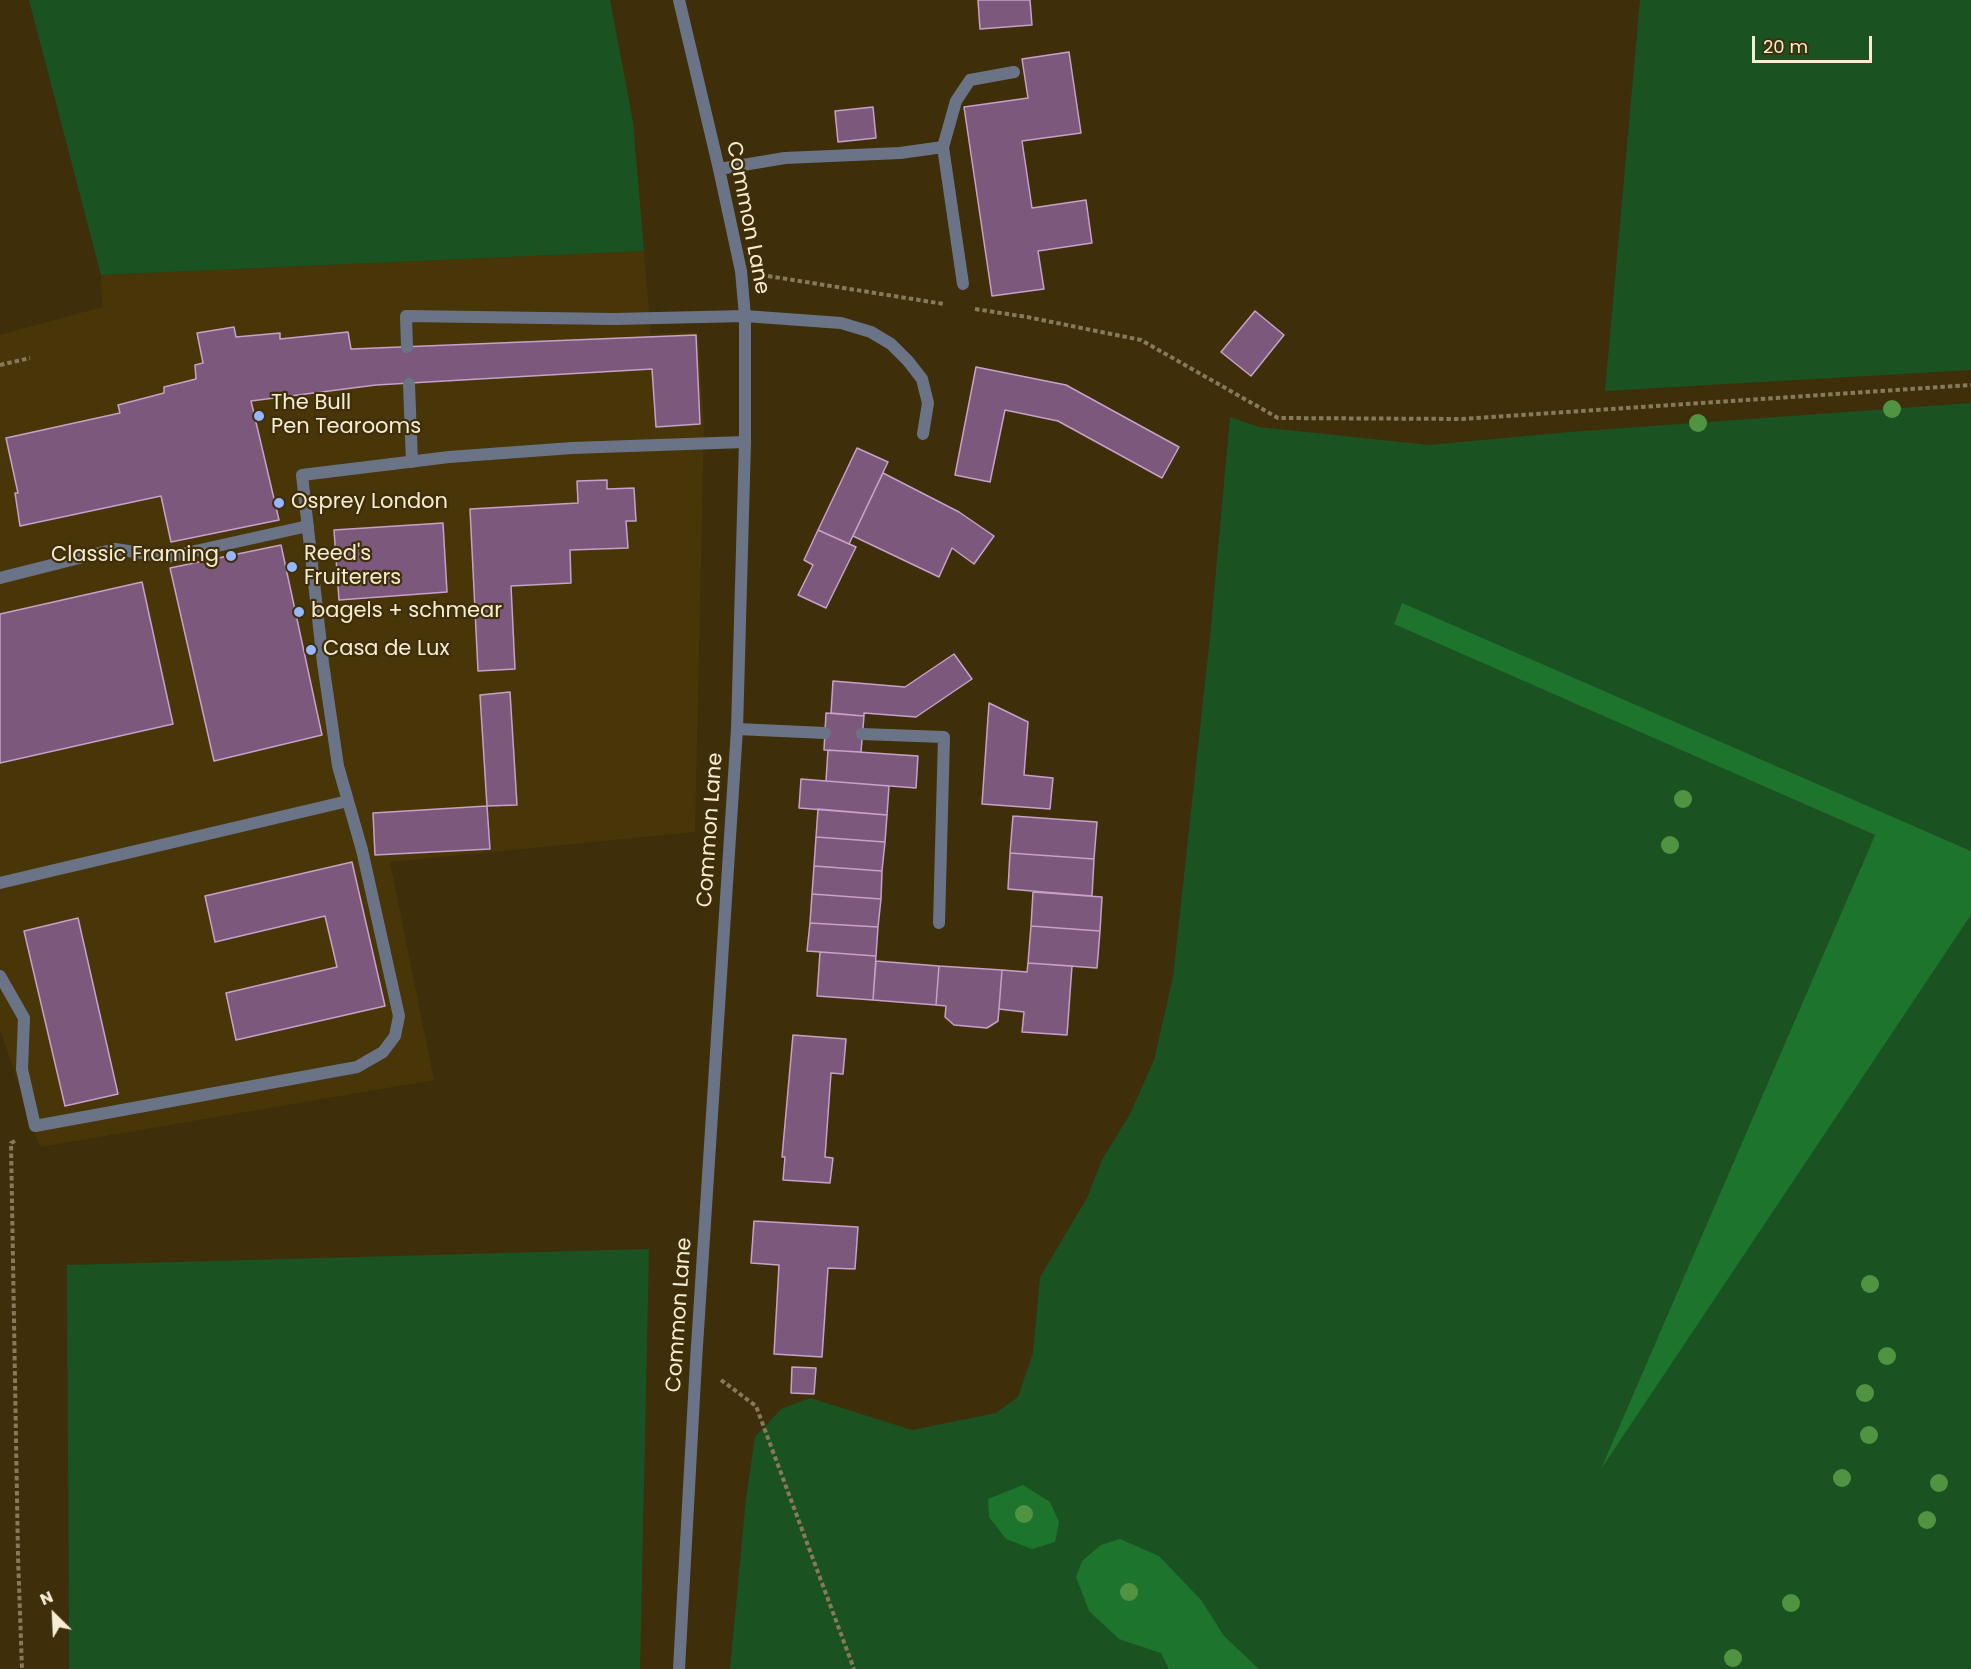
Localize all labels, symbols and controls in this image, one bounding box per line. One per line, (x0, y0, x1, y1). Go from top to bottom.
scale bar (1755, 24, 1875, 62)
text: 20 m (1763, 34, 1808, 59)
street label: Common Lane (720, 139, 774, 297)
place label: The Bull Pen Tearooms (271, 391, 421, 441)
marker: The Bull Pen Tearooms (252, 409, 266, 423)
place label: Osprey London (291, 490, 448, 516)
marker: Osprey London (272, 496, 286, 510)
place label: Reed's Fruiterers (304, 542, 401, 592)
place label: Classic Framing (51, 543, 219, 569)
marker: Classic Framing (224, 549, 238, 563)
marker: Reed's Fruiterers (285, 560, 299, 574)
place label: bagels + schmear (311, 599, 502, 625)
marker: bagels + schmear (292, 605, 306, 619)
place label: Casa de Lux (323, 637, 450, 663)
marker: Casa de Lux (304, 643, 318, 657)
street label: Common Lane (693, 752, 729, 908)
street label: Common Lane (662, 1237, 698, 1393)
north arrow (24, 1585, 84, 1645)
text: N (36, 1585, 57, 1611)

